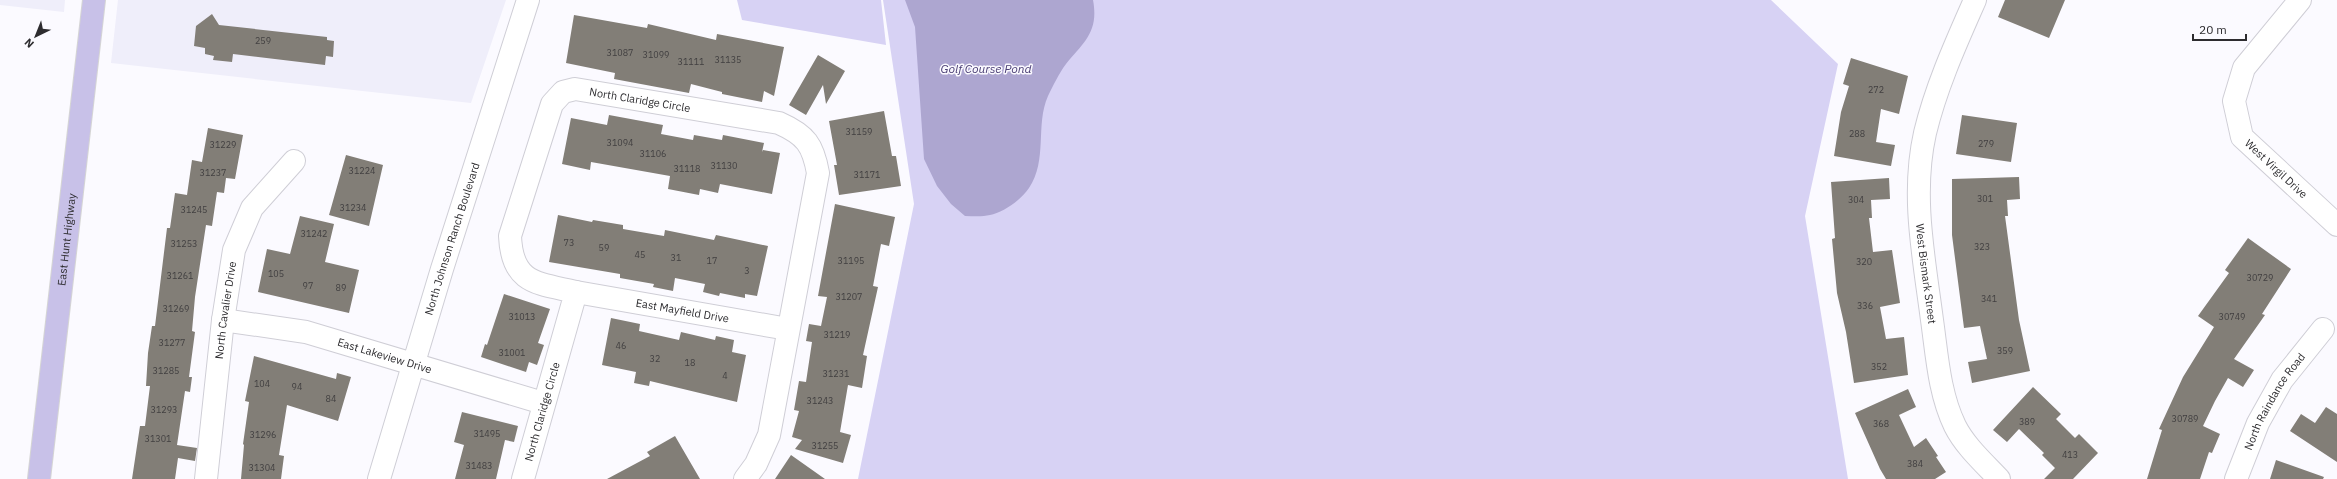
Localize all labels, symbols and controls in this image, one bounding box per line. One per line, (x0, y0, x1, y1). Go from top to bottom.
north arrow (16, 16, 56, 56)
scale bar (2193, 16, 2246, 42)
text: 20 m (2199, 22, 2227, 37)
text: N (21, 35, 37, 51)
house number: 259 (255, 35, 271, 46)
house number: 31087 (606, 47, 634, 58)
house number: 31099 (642, 49, 670, 60)
house number: 31135 (714, 54, 742, 65)
house number: 31111 (677, 56, 705, 67)
water label: Golf Course Pond (940, 61, 1032, 76)
street label: North Claridge Circle (588, 84, 691, 115)
house number: 272 (1868, 84, 1884, 95)
house number: 31159 (845, 126, 873, 137)
house number: 288 (1849, 128, 1865, 139)
street label: West Virgil Drive (2242, 136, 2310, 201)
house number: 31094 (606, 137, 634, 148)
house number: 279 (1978, 138, 1994, 149)
house number: 31229 (209, 139, 237, 150)
house number: 31106 (639, 148, 667, 159)
house number: 31130 (710, 160, 738, 171)
street label: North Johnson Ranch Boulevard (422, 161, 483, 317)
house number: 31118 (673, 163, 701, 174)
house number: 31224 (348, 165, 376, 176)
house number: 31237 (199, 167, 227, 178)
house number: 31171 (853, 169, 881, 180)
street label: East Hunt Highway (54, 192, 79, 287)
house number: 301 (1977, 193, 1993, 204)
house number: 304 (1848, 194, 1864, 205)
house number: 31234 (339, 202, 367, 213)
house number: 31245 (180, 204, 208, 215)
street label: West Bismark Street (1913, 223, 1939, 325)
house number: 31242 (300, 228, 328, 239)
house number: 73 (564, 237, 574, 248)
house number: 31253 (170, 238, 198, 249)
house number: 323 (1974, 241, 1990, 252)
house number: 59 (599, 242, 609, 253)
house number: 45 (635, 249, 645, 260)
house number: 31 (671, 252, 681, 263)
house number: 17 (707, 255, 717, 266)
house number: 31195 (837, 255, 865, 266)
house number: 320 (1856, 256, 1872, 267)
street label: North Cavalier Drive (212, 260, 239, 360)
house number: 3 (744, 265, 750, 276)
house number: 105 (268, 268, 284, 279)
house number: 31261 (166, 270, 194, 281)
house number: 30729 (2246, 272, 2274, 283)
house number: 97 (303, 280, 313, 291)
house number: 89 (336, 282, 346, 293)
house number: 31207 (835, 291, 863, 302)
house number: 341 (1981, 293, 1997, 304)
street label: East Mayfield Drive (635, 296, 730, 326)
house number: 336 (1857, 300, 1873, 311)
house number: 31269 (162, 303, 190, 314)
house number: 31013 (508, 311, 536, 322)
house number: 30749 (2218, 311, 2246, 322)
house number: 31219 (823, 329, 851, 340)
street label: East Lakeview Drive (336, 335, 434, 376)
house number: 31277 (158, 337, 186, 348)
house number: 46 (616, 340, 626, 351)
house number: 359 (1997, 345, 2013, 356)
house number: 31001 (498, 347, 526, 358)
street label: North Raindance Road (2241, 350, 2308, 452)
house number: 32 (650, 353, 660, 364)
house number: 18 (685, 357, 695, 368)
street label: North Claridge Circle (521, 361, 563, 463)
house number: 352 (1871, 361, 1887, 372)
house number: 31285 (152, 365, 180, 376)
house number: 31231 (822, 368, 850, 379)
house number: 4 (722, 370, 728, 381)
house number: 104 (254, 378, 270, 389)
house number: 94 (292, 381, 302, 392)
house number: 84 (326, 393, 336, 404)
house number: 31243 (806, 395, 834, 406)
house number: 31293 (150, 404, 178, 415)
house number: 30789 (2171, 413, 2199, 424)
house number: 389 (2019, 416, 2035, 427)
house number: 368 (1873, 418, 1889, 429)
house number: 31495 (473, 428, 501, 439)
house number: 31296 (249, 429, 277, 440)
house number: 31301 (144, 433, 172, 444)
house number: 31255 (811, 440, 839, 451)
house number: 413 (2062, 449, 2078, 460)
house number: 384 (1907, 458, 1923, 469)
house number: 31483 (465, 460, 493, 471)
house number: 31304 (248, 462, 276, 473)

